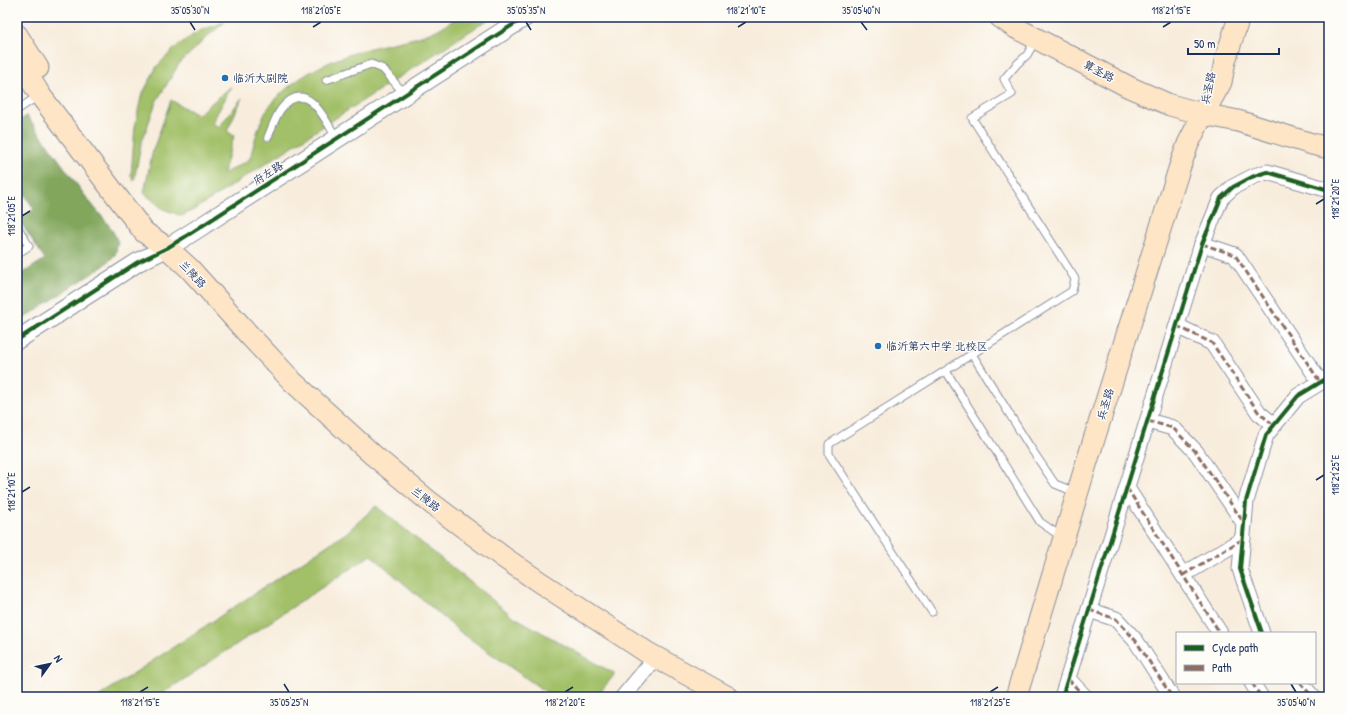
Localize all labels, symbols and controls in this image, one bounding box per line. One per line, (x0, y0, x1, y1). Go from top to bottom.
text: 35°05'30"N (171, 4, 209, 17)
text: 118°21'05"E (301, 4, 342, 17)
text: 35°05'35"N (507, 4, 545, 17)
text: 118°21'10"E (726, 4, 766, 17)
text: 35°05'40"N (842, 4, 880, 17)
text: 118°21'15"E (1151, 4, 1191, 17)
scale bar (1188, 30, 1279, 56)
text: 50 m (1194, 35, 1215, 52)
street label: 算圣路 (1081, 57, 1117, 85)
street label: 兵圣路 (1198, 70, 1218, 106)
place label: 临沂大剧院 (233, 71, 288, 85)
marker: 临沂大剧院 (220, 73, 230, 83)
street label: 府左路 (250, 158, 286, 188)
text: 118°21'20"E (1329, 178, 1342, 219)
text: 118°21'05"E (5, 195, 18, 236)
street label: 兰陵路 (177, 257, 209, 291)
place label: 临沂第六中学 北校区 (886, 339, 988, 353)
marker: 临沂第六中学 北校区 (873, 341, 883, 351)
street label: 兵圣路 (1093, 386, 1117, 422)
text: 118°21'25"E (1329, 454, 1342, 495)
text: 118°21'10"E (5, 472, 18, 512)
street label: 兰陵路 (409, 483, 443, 515)
legend (1176, 632, 1316, 684)
text: Cycle path (1212, 639, 1258, 656)
north arrow (30, 644, 70, 684)
text: N (51, 652, 66, 665)
text: Path (1212, 659, 1232, 676)
text: 118°21'15"E (120, 696, 160, 709)
text: 35°05'25"N (270, 696, 308, 709)
text: 118°21'20"E (545, 696, 586, 709)
text: 118°21'25"E (970, 696, 1011, 709)
text: 35°05'40"N (1277, 696, 1315, 709)

